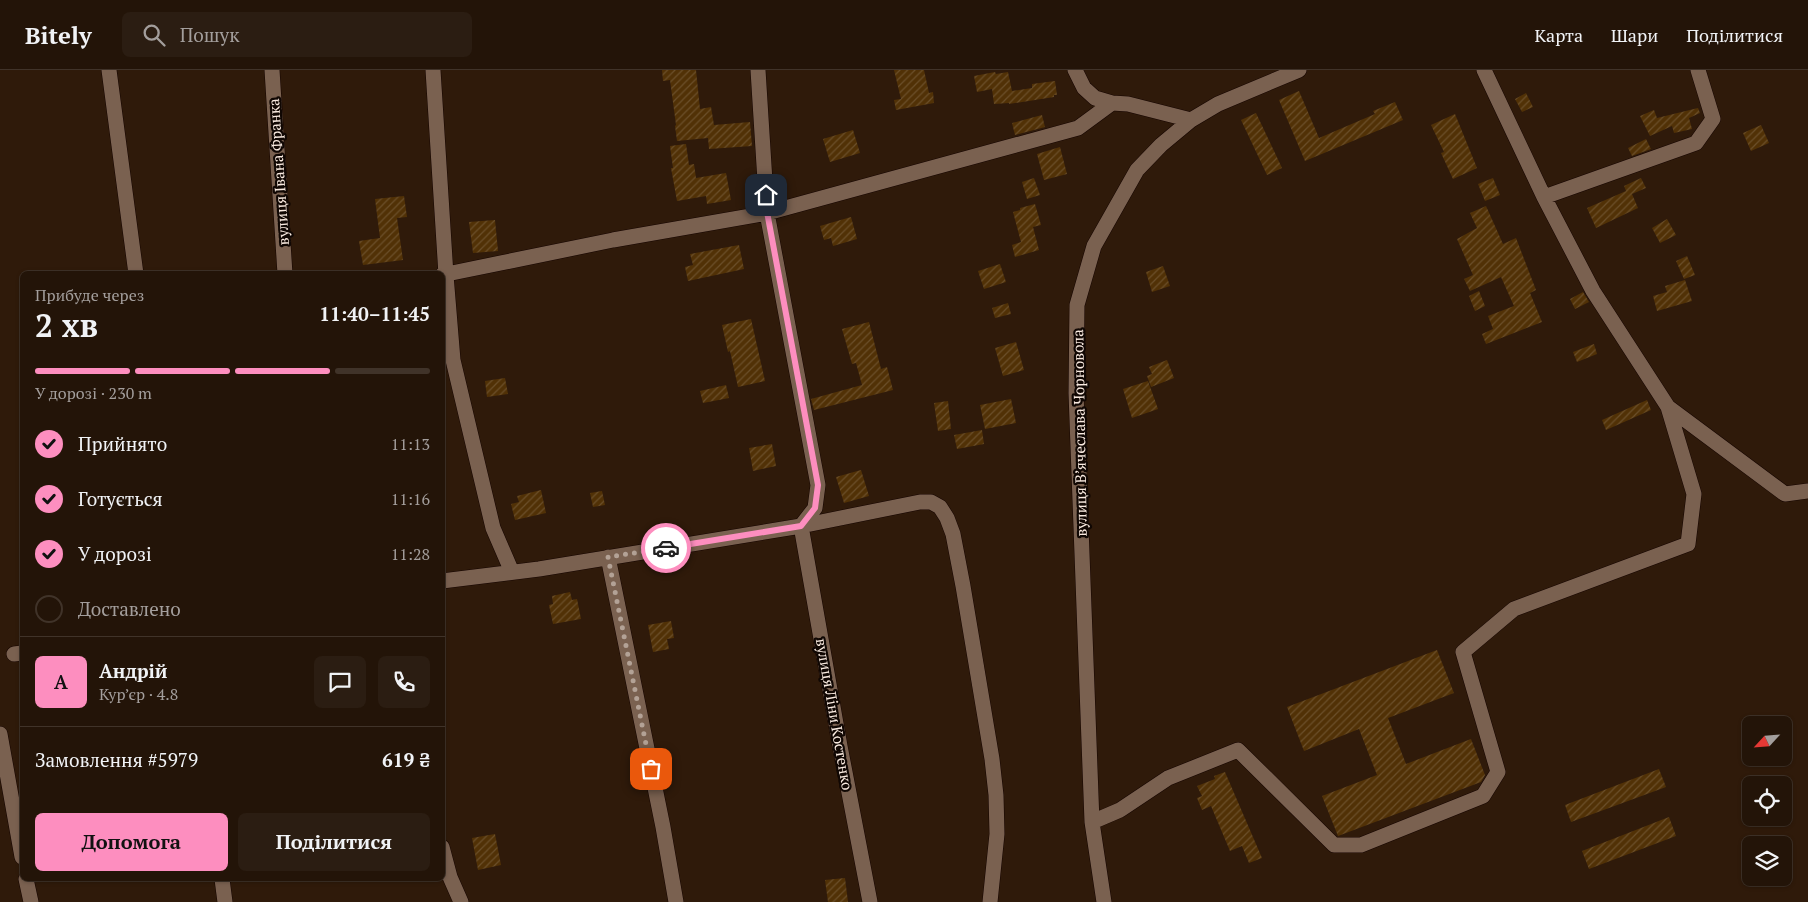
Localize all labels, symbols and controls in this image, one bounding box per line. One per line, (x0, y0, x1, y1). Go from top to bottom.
search box (122, 12, 472, 57)
text: Bitely (25, 19, 92, 51)
icon: search (140, 21, 168, 49)
text: Пошук (180, 22, 240, 47)
text: Карта (1534, 23, 1583, 47)
text: Шари (1611, 23, 1658, 47)
text: Поділитися (1686, 23, 1783, 47)
street label: вулиця Івана Франка (263, 97, 293, 246)
pin (745, 174, 787, 216)
icon: home (752, 181, 780, 209)
text: Прибуде через (35, 284, 144, 306)
text: 11:40–11:45 (319, 301, 430, 326)
text: 2 хв (35, 304, 98, 346)
street label: вулиця Вʼячеслава Чорновола (1067, 329, 1091, 537)
text: У дорозі · 230 m (35, 382, 152, 404)
icon: check (35, 430, 63, 458)
text: Прийнято (78, 431, 167, 456)
text: 11:13 (391, 433, 430, 455)
icon: check (35, 485, 63, 513)
text: Готується (78, 486, 163, 511)
text: 11:16 (391, 488, 430, 510)
courier (641, 523, 691, 573)
icon: car (652, 534, 680, 562)
icon: check (35, 540, 63, 568)
text: У дорозі (78, 541, 152, 566)
text: 11:28 (391, 543, 430, 565)
text: Доставлено (78, 596, 181, 621)
street label: вулиця Ліни Костенко (812, 636, 858, 792)
button: chat (314, 656, 366, 708)
button: phone (378, 656, 430, 708)
text: Андрій (99, 658, 168, 683)
text: А (54, 669, 68, 694)
text: Кур’єр · 4.8 (99, 683, 178, 705)
north arrow (1742, 716, 1792, 766)
map controls (1742, 716, 1792, 886)
text: Замовлення #5979 (35, 747, 198, 772)
text: 619 ₴ (382, 747, 430, 772)
pin (630, 748, 672, 790)
icon: bag (637, 755, 665, 783)
button: locate (1742, 776, 1792, 826)
button: Допомога (35, 813, 228, 871)
button: Поділитися (238, 813, 430, 871)
button: layers (1742, 836, 1792, 886)

